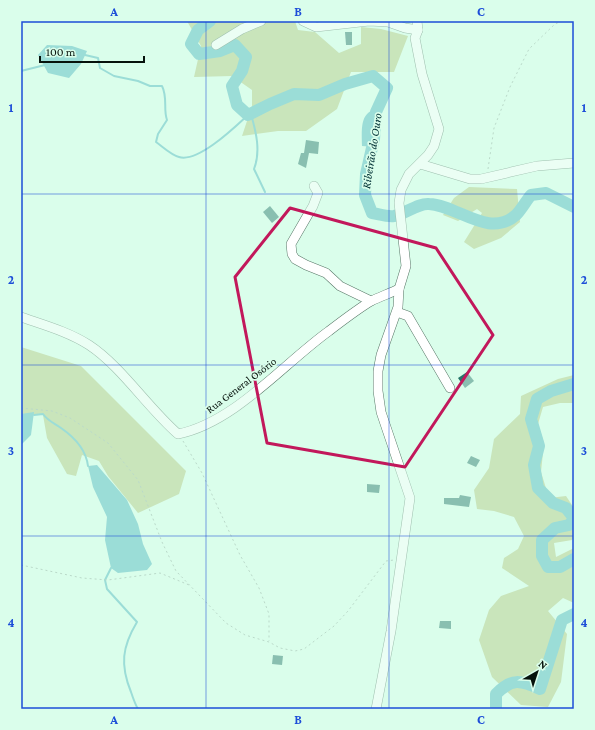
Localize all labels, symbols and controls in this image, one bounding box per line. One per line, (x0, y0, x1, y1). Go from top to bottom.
text: A (109, 4, 118, 19)
text: B (294, 4, 302, 19)
text: C (477, 4, 485, 19)
scale bar (40, 38, 144, 64)
text: 100 m (46, 45, 76, 59)
text: 1 (9, 100, 14, 115)
text: 1 (582, 100, 587, 115)
water label: Ribeirão do Ouro (359, 112, 385, 190)
text: 2 (8, 272, 15, 287)
text: 2 (581, 272, 588, 287)
street label: Rua General Osório (204, 354, 279, 415)
text: 3 (8, 443, 14, 458)
text: 3 (581, 443, 587, 458)
text: 4 (7, 615, 15, 630)
text: 4 (580, 615, 588, 630)
north arrow (517, 652, 557, 692)
text: N (537, 657, 550, 672)
text: A (109, 712, 118, 727)
text: B (294, 712, 302, 727)
text: C (477, 712, 485, 727)

